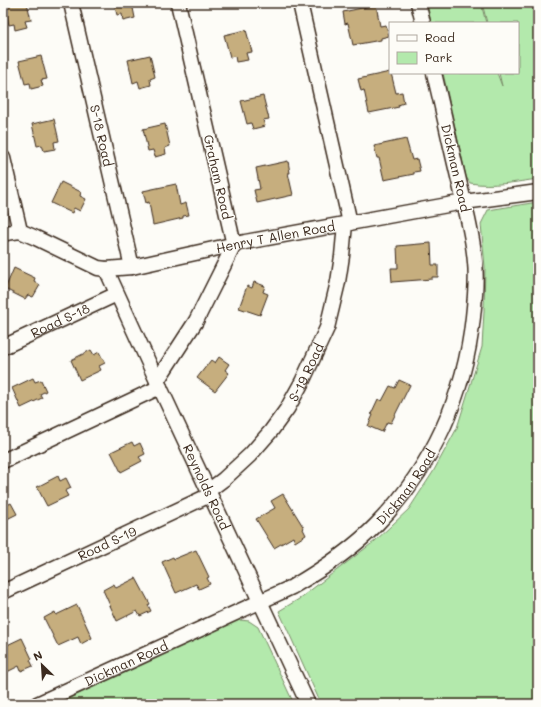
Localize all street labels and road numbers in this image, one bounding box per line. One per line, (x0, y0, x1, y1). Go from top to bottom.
street label: S-18 Road (87, 103, 117, 168)
street label: Dickman Road (438, 122, 475, 213)
street label: Graham Road (200, 133, 237, 221)
street label: Henry T Allen Road (214, 217, 336, 256)
street label: Road S-18 (28, 299, 92, 341)
street label: S-19 Road (284, 340, 327, 404)
street label: Reynolds Road (180, 441, 234, 532)
street label: Dickman Road (372, 446, 439, 528)
street label: Road S-19 (75, 522, 139, 564)
street label: Dickman Road (82, 636, 170, 689)

